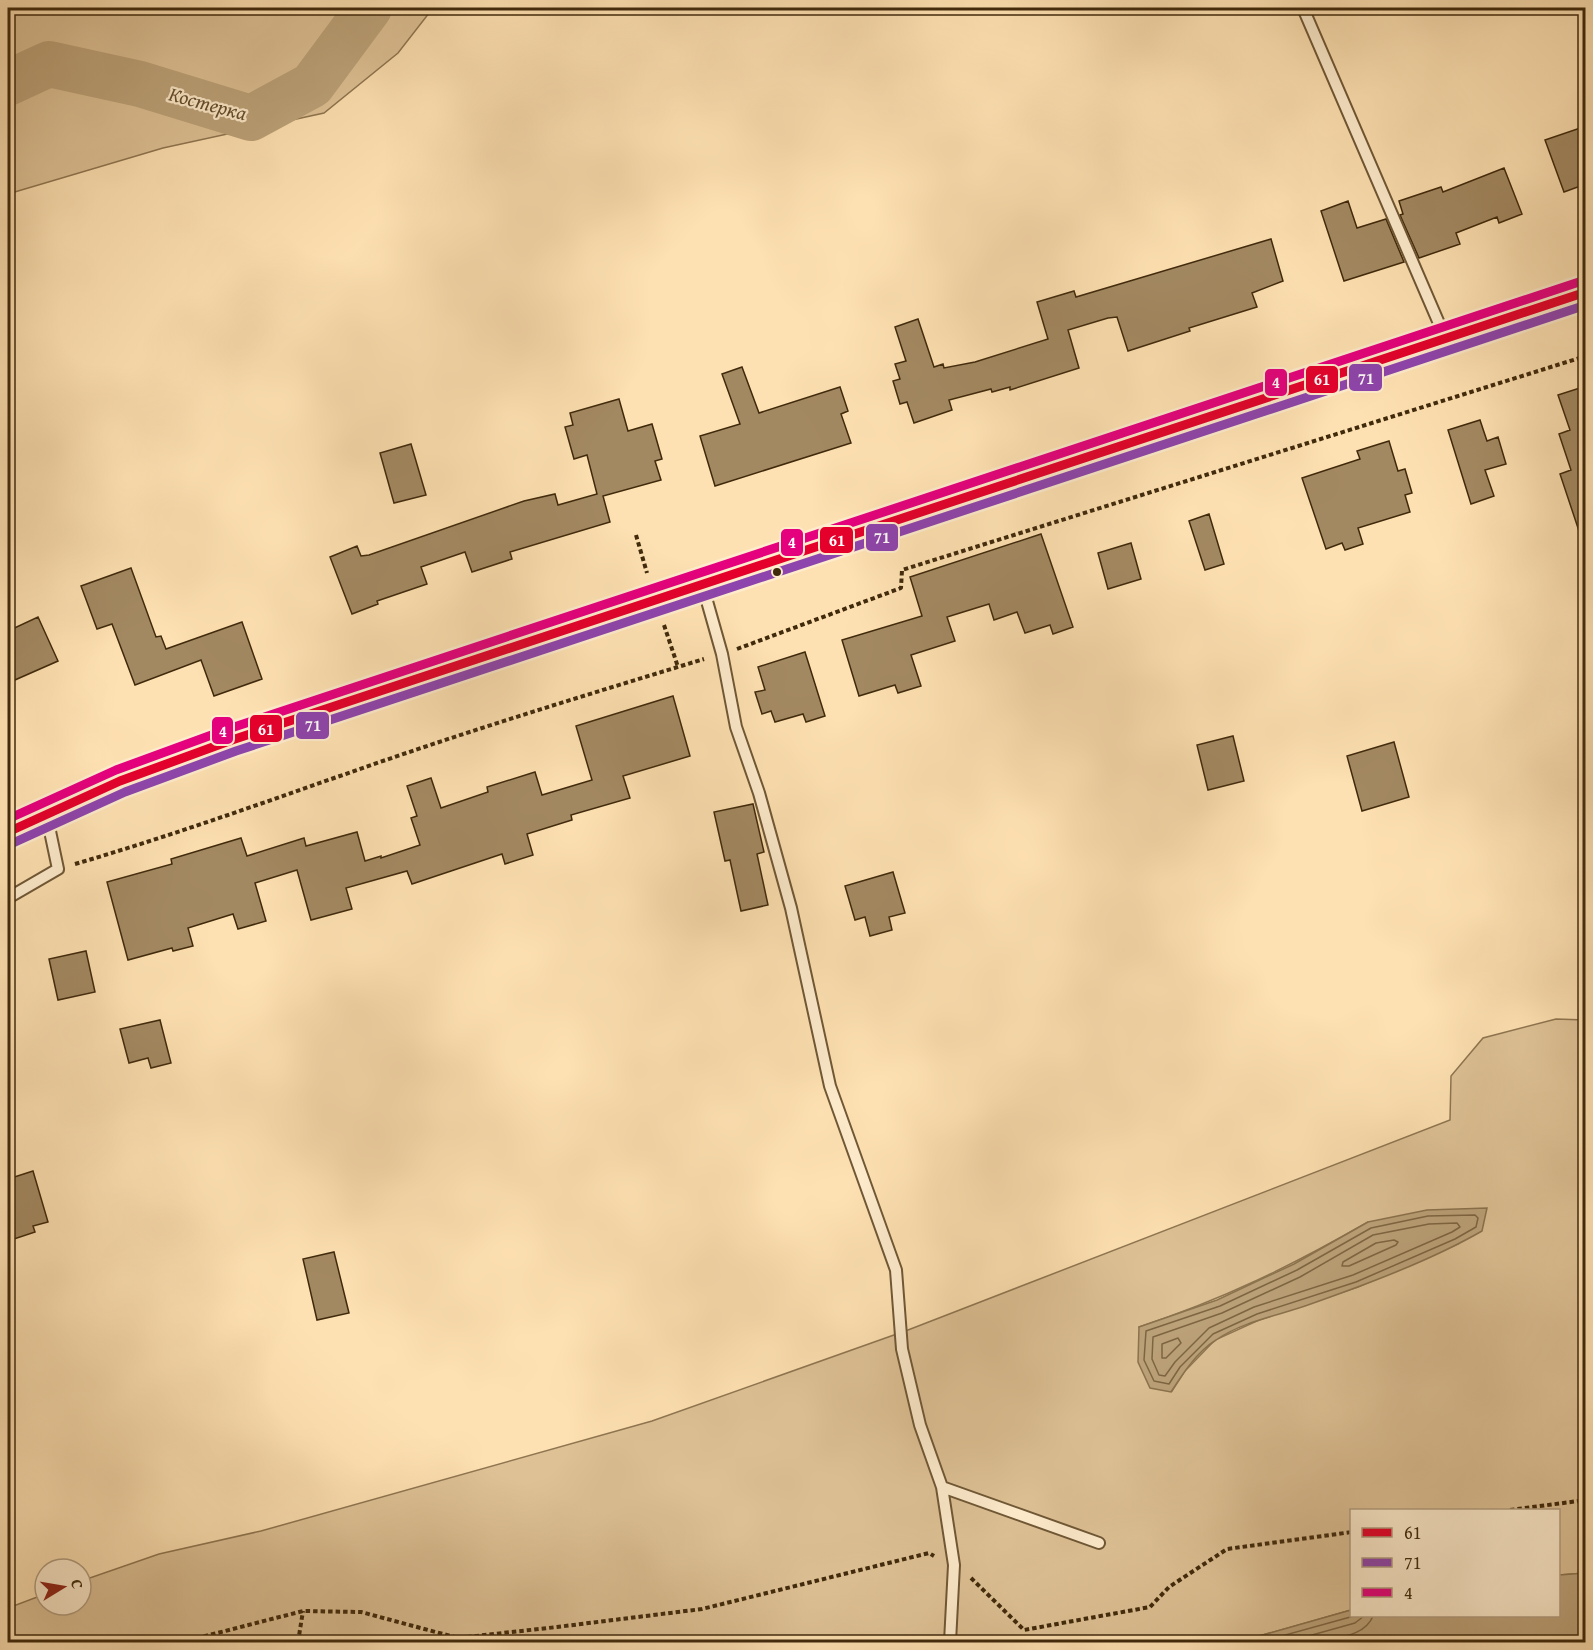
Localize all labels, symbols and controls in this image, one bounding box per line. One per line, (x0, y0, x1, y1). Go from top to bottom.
water label: Костерка (166, 79, 251, 127)
line badge: 71 (1348, 363, 1383, 392)
line badge: 61 (1305, 365, 1339, 394)
text: 71 (1358, 366, 1374, 390)
text: 61 (1314, 367, 1330, 391)
line badge: 4 (1264, 368, 1288, 397)
text: 4 (1272, 370, 1280, 394)
line badge: 71 (865, 523, 899, 552)
text: 71 (874, 525, 890, 549)
line badge: 61 (819, 526, 854, 554)
line badge: 4 (780, 528, 804, 557)
text: 61 (829, 528, 845, 552)
text: 4 (788, 530, 796, 554)
unlabelled marker (771, 566, 783, 578)
line badge: 71 (295, 711, 330, 740)
text: 71 (305, 713, 321, 737)
line badge: 61 (249, 714, 283, 743)
line badge: 4 (211, 716, 234, 745)
text: 61 (258, 717, 274, 741)
text: 4 (219, 719, 227, 743)
legend (1350, 1509, 1560, 1617)
text: 61 (1404, 1519, 1421, 1546)
text: 71 (1404, 1549, 1421, 1576)
north arrow (33, 1557, 93, 1617)
text: С (65, 1577, 90, 1591)
text: 4 (1404, 1579, 1413, 1606)

